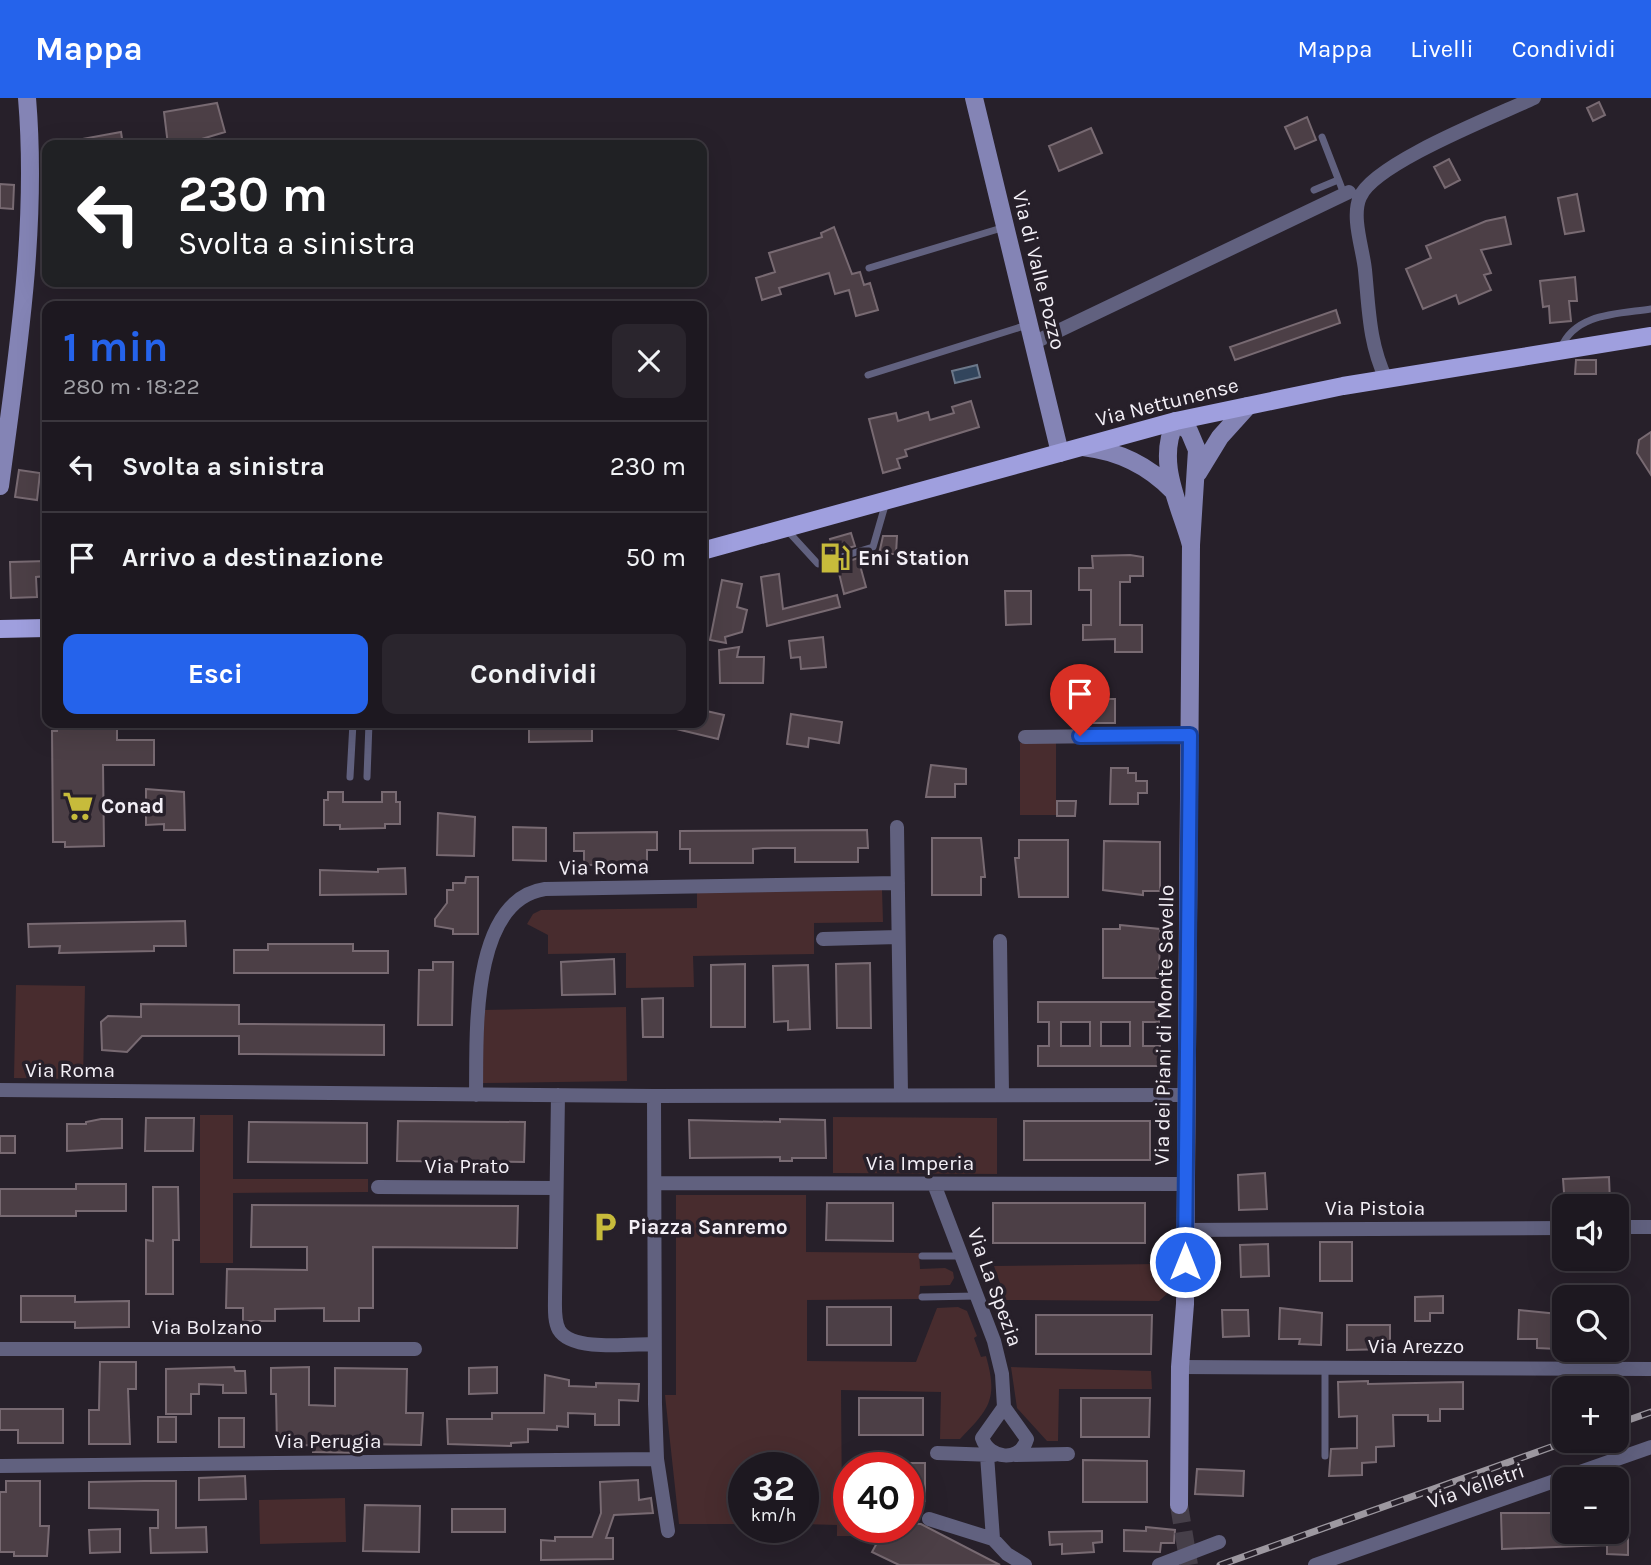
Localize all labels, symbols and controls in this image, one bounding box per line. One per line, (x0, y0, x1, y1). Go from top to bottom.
text: Mappa (35, 30, 143, 68)
text: Mappa (1298, 35, 1372, 63)
text: Livelli (1410, 35, 1474, 63)
text: Condividi (1512, 35, 1616, 63)
text: 230 m (178, 166, 328, 223)
icon: left (63, 168, 154, 259)
street label: Via di Valle Pozzo (1008, 188, 1070, 352)
text: Svolta a sinistra (178, 225, 416, 262)
text: 1 min (63, 322, 168, 372)
button: close (612, 324, 686, 398)
text: 280 m · 18:22 (63, 373, 200, 400)
street label: Via Nettunense (1093, 373, 1241, 431)
icon: left (63, 448, 101, 486)
text: Svolta a sinistra (122, 451, 325, 482)
text: 230 m (610, 451, 686, 482)
icon: arrive (63, 539, 101, 577)
fuel station icon: Eni Station (818, 541, 852, 575)
text: Arrivo a destinazione (122, 542, 384, 573)
text: 50 m (625, 542, 686, 573)
place label: Eni Station (858, 546, 970, 570)
button: Esci (63, 634, 368, 714)
button: Condividi (382, 634, 686, 714)
pin (1050, 664, 1110, 736)
icon: arrive (1061, 675, 1099, 713)
supermarket icon: Conad (61, 789, 95, 823)
place label: Conad (101, 794, 164, 818)
street label: Via Roma (559, 854, 649, 880)
street label: Via dei Piani di Monte Savello (1150, 885, 1178, 1165)
street label: Via Roma (25, 1058, 115, 1082)
street label: Via Imperia (866, 1151, 974, 1175)
street label: Via Prato (425, 1154, 509, 1178)
map controls (1552, 1194, 1629, 1544)
button: sound (1552, 1194, 1629, 1271)
street label: Via Pistoia (1325, 1196, 1425, 1220)
parking icon: Piazza Sanremo (588, 1210, 622, 1244)
place label: Piazza Sanremo (628, 1215, 788, 1239)
street label: Via La Spezia (962, 1224, 1028, 1350)
position arrow (1148, 1225, 1222, 1299)
button: search (1552, 1285, 1629, 1362)
street label: Via Bolzano (152, 1315, 262, 1339)
street label: Via Arezzo (1368, 1334, 1464, 1358)
button: + (1552, 1376, 1629, 1453)
street label: Via Perugia (274, 1429, 382, 1453)
speed limit sign: 40 (833, 1452, 924, 1543)
street label: Via Velletri (1424, 1458, 1528, 1514)
button: − (1552, 1467, 1629, 1544)
text: 32 (752, 1468, 795, 1509)
text: km/h (751, 1504, 796, 1526)

